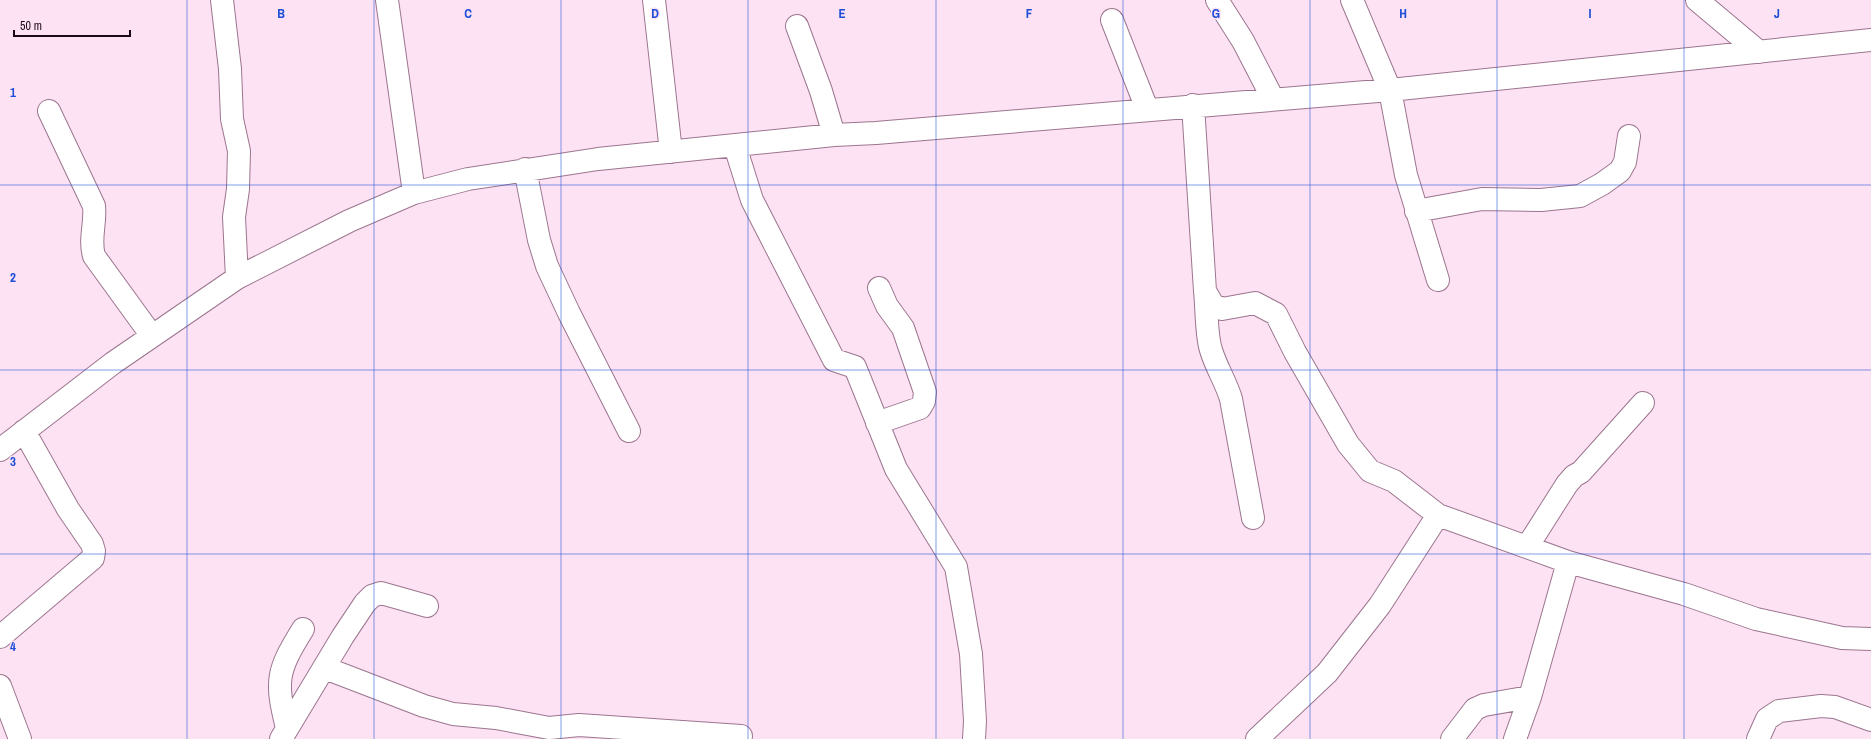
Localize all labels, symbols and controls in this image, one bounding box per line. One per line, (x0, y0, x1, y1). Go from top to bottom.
text: B (277, 5, 285, 22)
text: C (464, 5, 472, 22)
text: D (651, 5, 659, 22)
text: E (838, 5, 846, 22)
text: F (1026, 5, 1033, 22)
text: G (1212, 5, 1220, 22)
text: H (1399, 5, 1407, 22)
text: I (1589, 5, 1592, 22)
text: J (1774, 5, 1780, 22)
scale bar (14, 12, 130, 38)
text: 50 m (20, 18, 42, 34)
text: 1 (10, 84, 16, 101)
text: 2 (10, 269, 16, 286)
text: 3 (10, 453, 16, 470)
text: 4 (10, 638, 16, 655)

